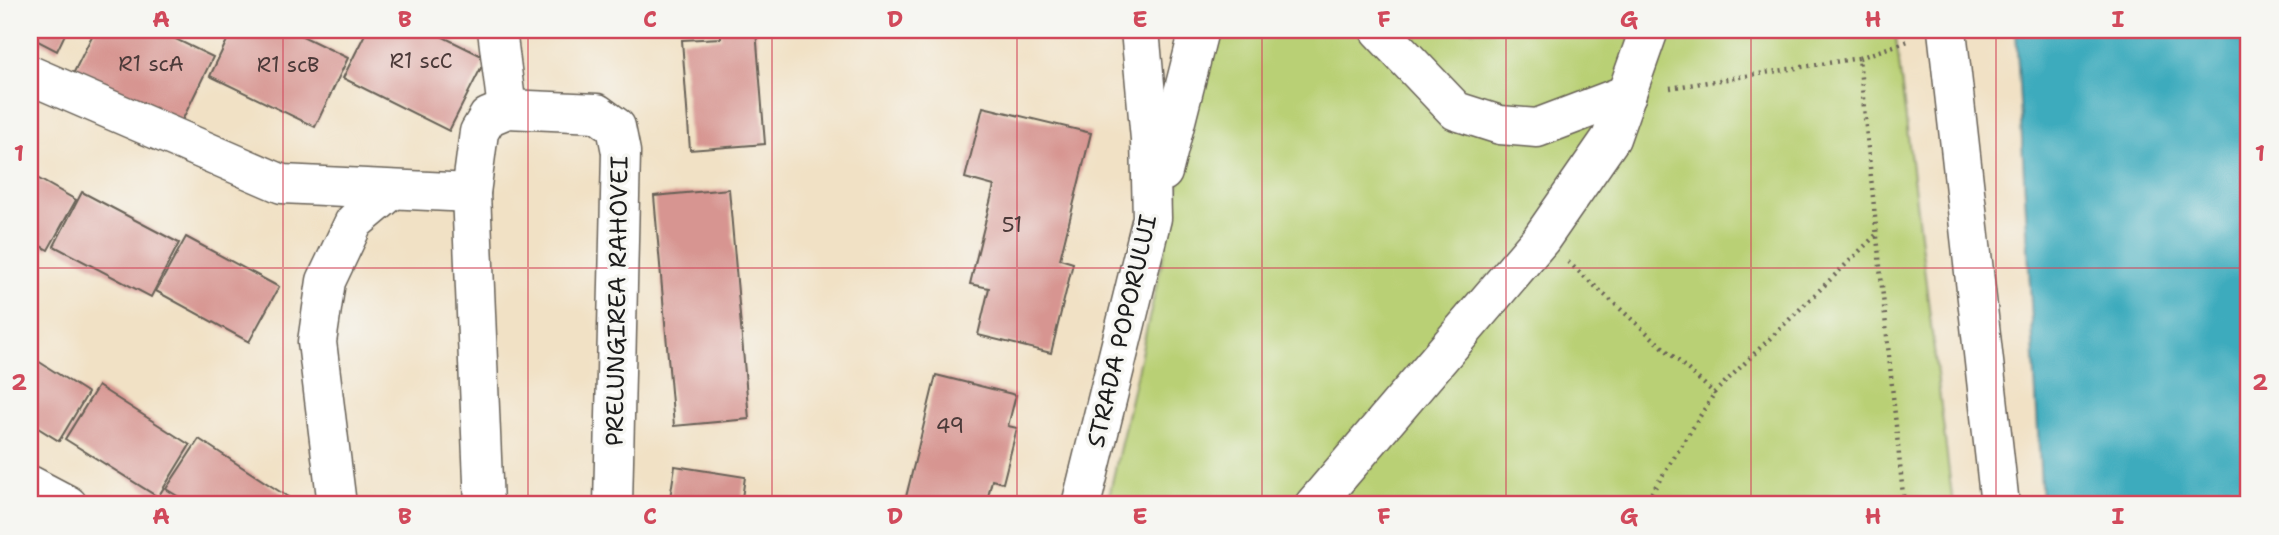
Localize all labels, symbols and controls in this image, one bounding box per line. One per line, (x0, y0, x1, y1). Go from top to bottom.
text: A (152, 4, 170, 34)
text: B (398, 4, 412, 34)
text: C (643, 4, 657, 34)
text: D (887, 4, 903, 34)
text: E (1132, 4, 1148, 34)
text: F (1377, 4, 1391, 34)
text: G (1620, 4, 1639, 34)
text: H (1865, 4, 1881, 34)
text: I (2112, 4, 2125, 34)
house number: R1 scC (389, 47, 453, 75)
house number: R1 scA (118, 50, 184, 78)
house number: R1 scB (257, 51, 319, 79)
text: 1 (14, 138, 24, 168)
text: 1 (2255, 138, 2265, 168)
street label: PRELUNGIREA RAHOVEI (598, 156, 636, 446)
house number: 51 (1002, 211, 1022, 239)
street label: STRADA POPORULUI (1080, 211, 1164, 451)
text: 2 (11, 367, 27, 397)
text: 2 (2252, 367, 2268, 397)
house number: 49 (936, 412, 964, 440)
text: A (152, 501, 170, 531)
text: B (398, 501, 412, 531)
text: C (643, 501, 657, 531)
text: D (887, 501, 903, 531)
text: E (1132, 501, 1148, 531)
text: F (1377, 501, 1391, 531)
text: G (1620, 501, 1639, 531)
text: H (1865, 501, 1881, 531)
text: I (2112, 501, 2125, 531)

